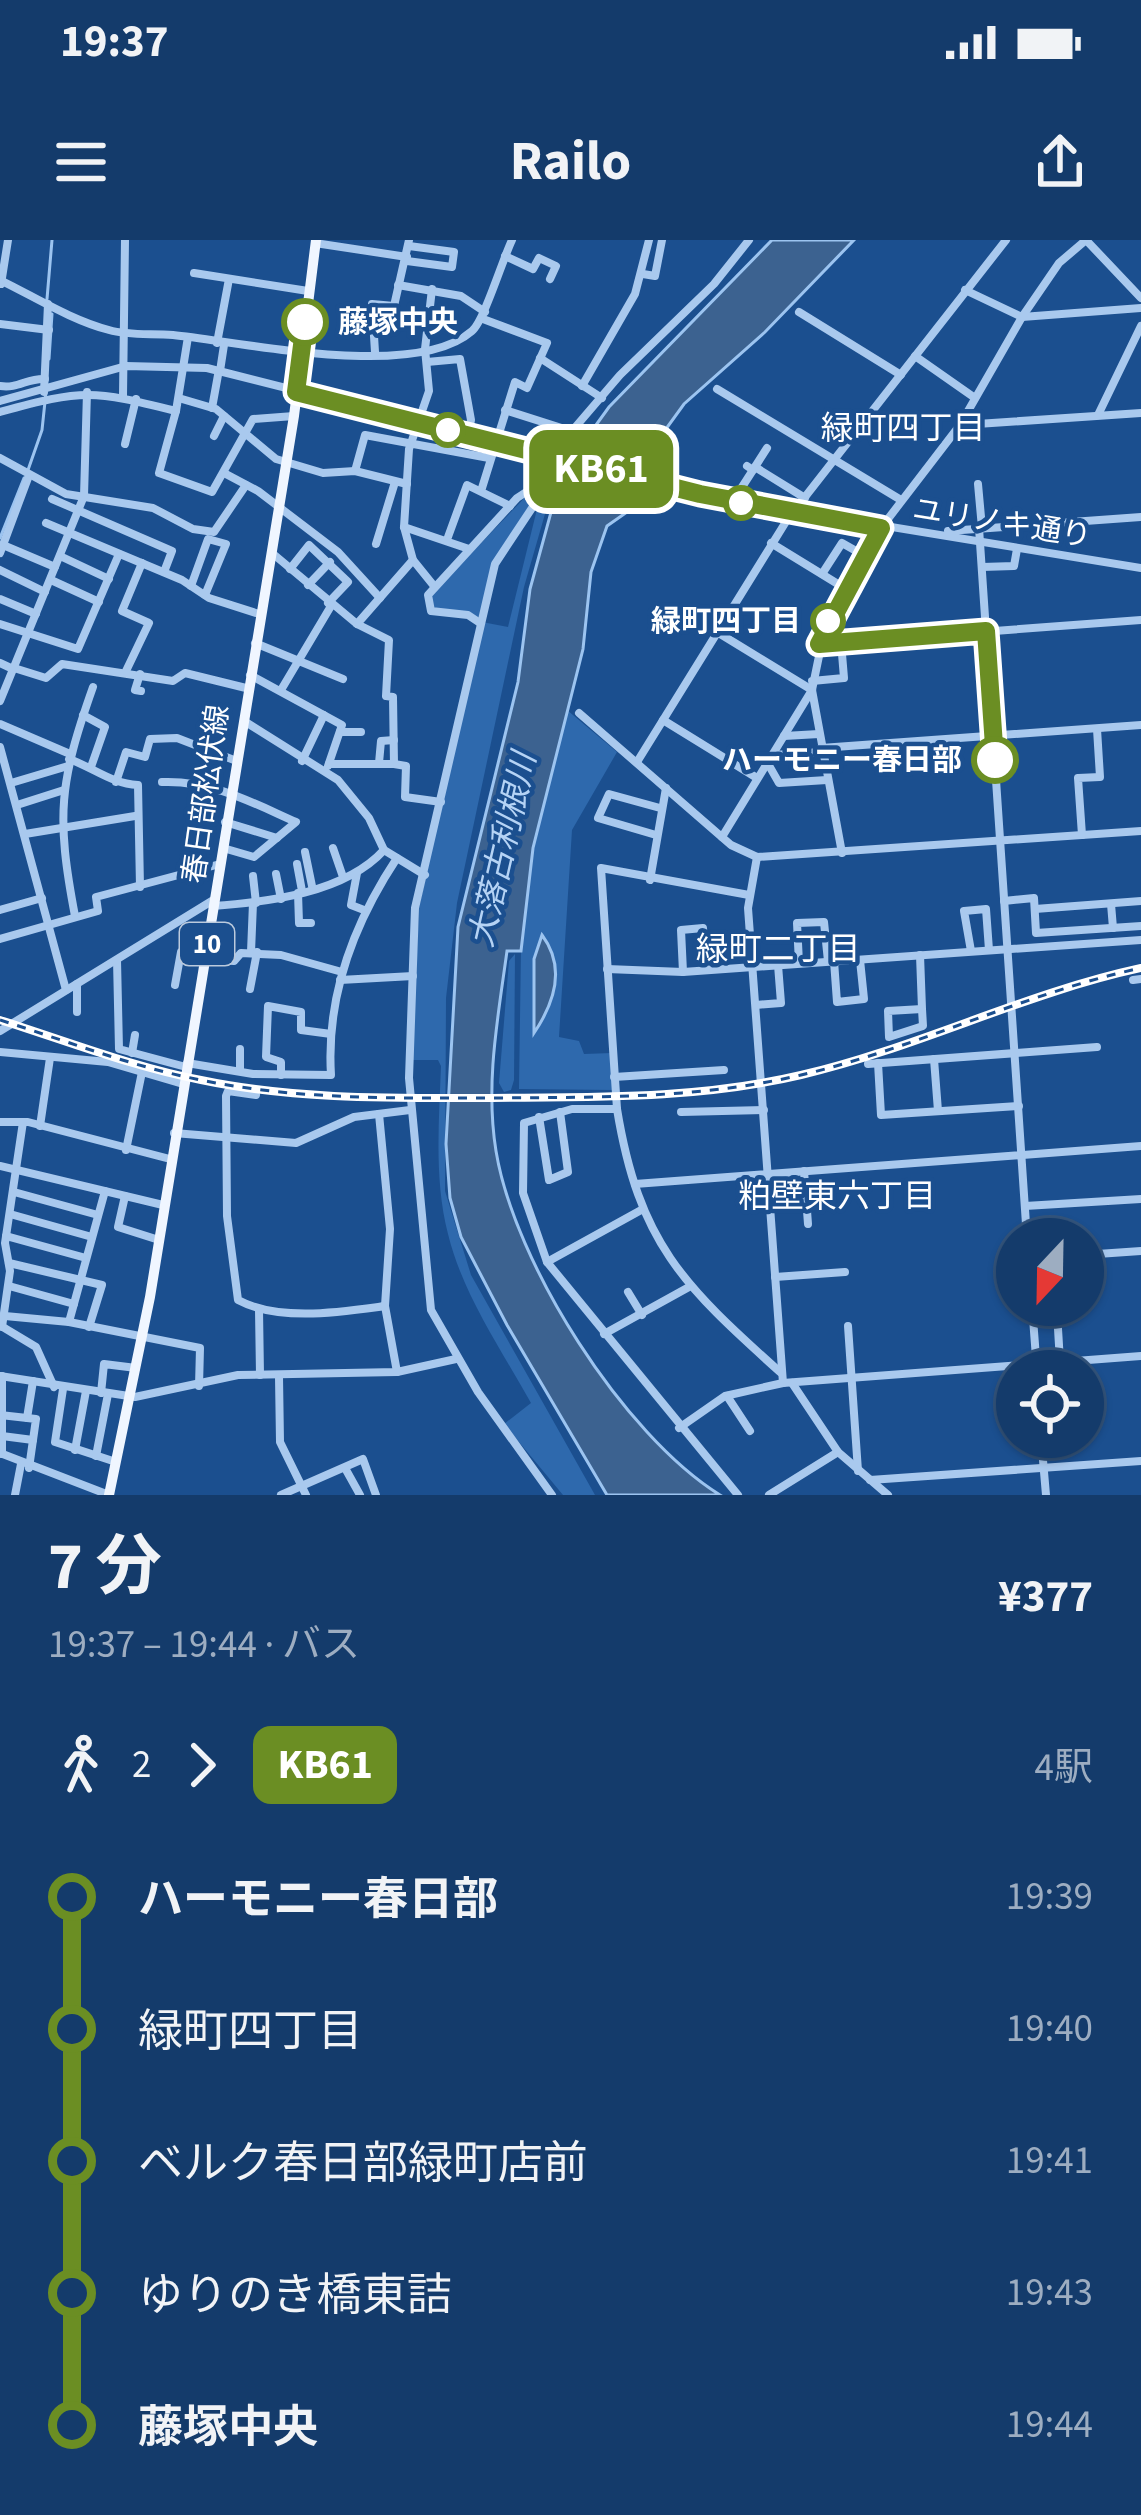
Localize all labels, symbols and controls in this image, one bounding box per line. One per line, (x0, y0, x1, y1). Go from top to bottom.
text: 19:37 (60, 10, 169, 74)
text: Railo (510, 124, 631, 201)
icon: menu (48, 129, 114, 195)
icon: share (1027, 129, 1093, 195)
marker: 藤塚中央 (283, 300, 327, 344)
place label: 藤塚中央 (338, 301, 458, 344)
district label: 緑町四丁目 (821, 405, 986, 452)
unlabelled marker (432, 414, 464, 446)
line badge: KB61 (517, 430, 685, 508)
text: KB61 (553, 439, 649, 499)
unlabelled marker (725, 487, 757, 519)
street label: ユリノキ通り (910, 488, 1094, 558)
place label: 緑町四丁目 (651, 600, 801, 643)
marker: 緑町四丁目 (812, 605, 844, 637)
street label: 春日部松伏線 (172, 702, 240, 886)
marker: ハーモニー春日部 (973, 738, 1017, 782)
place label: ハーモニー春日部 (722, 739, 962, 782)
water label: 大落古利根川 (458, 745, 549, 952)
road number: 10 (180, 923, 234, 965)
district label: 緑町二丁目 (696, 926, 861, 973)
district label: 粕壁東六丁目 (738, 1173, 936, 1220)
north arrow (996, 1218, 1104, 1326)
map controls (996, 1218, 1104, 1458)
button: locate (996, 1350, 1104, 1458)
text: 7 分 (48, 1520, 162, 1614)
text: ¥377 (998, 1565, 1093, 1629)
text: 19:37 – 19:44 · バス (48, 1617, 360, 1673)
icon: walk (48, 1732, 114, 1798)
icon: forward (169, 1732, 235, 1798)
text: KB61 (277, 1735, 373, 1795)
text: 2 (132, 1737, 151, 1793)
text: 4駅 (1035, 1740, 1093, 1796)
text: ハーモニー春日部 (138, 1868, 498, 1932)
text: 19:39 (1006, 1869, 1093, 1925)
text: 緑町四丁目 (138, 2000, 363, 2064)
text: 19:40 (1006, 2001, 1093, 2057)
text: ベルク春日部緑町店前 (138, 2132, 588, 2196)
text: 19:41 (1006, 2133, 1093, 2189)
text: ゆりのき橋東詰 (138, 2264, 452, 2328)
text: 19:43 (1006, 2265, 1093, 2321)
text: 藤塚中央 (138, 2396, 318, 2460)
text: 19:44 (1006, 2397, 1093, 2453)

